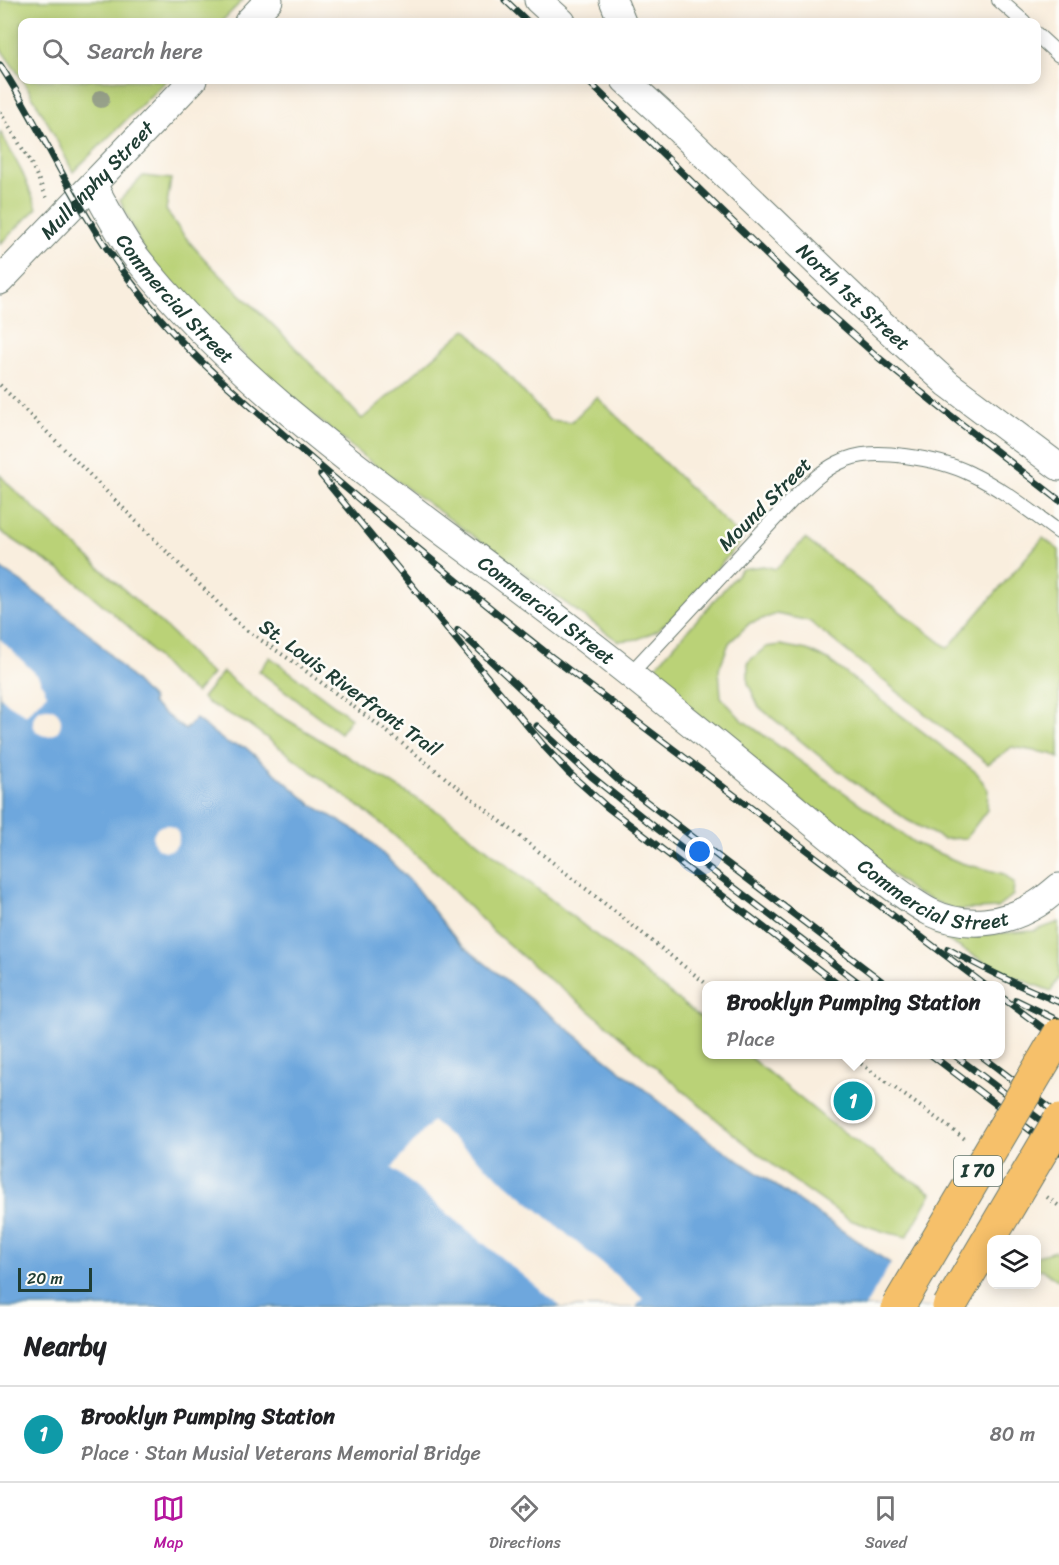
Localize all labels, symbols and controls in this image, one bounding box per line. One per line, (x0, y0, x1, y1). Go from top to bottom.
search box (18, 18, 1041, 84)
text: Search here (87, 32, 203, 71)
icon: search (39, 35, 72, 68)
street label: Mullanphy Street (31, 112, 164, 248)
street label: Commercial Street (107, 226, 243, 373)
street label: North 1st Street (788, 234, 919, 360)
street label: Mound Street (710, 448, 821, 559)
street label: Commercial Street (470, 546, 623, 674)
street label: St. Louis Riverfront Trail (251, 610, 449, 767)
your location (685, 837, 714, 866)
street label: Commercial Street (850, 849, 1013, 940)
popup (702, 981, 1005, 1059)
text: Brooklyn Pumping Station (727, 983, 980, 1022)
text: Place (727, 1022, 775, 1057)
pin: 1 (834, 1078, 872, 1124)
road number: I 70 (954, 1156, 1002, 1186)
map controls (987, 1235, 1041, 1289)
button: layers (987, 1235, 1041, 1289)
text: 20 m (27, 1264, 63, 1293)
scale bar (18, 1265, 92, 1292)
text: Nearby (24, 1323, 106, 1369)
text: Brooklyn Pumping Station (81, 1397, 335, 1436)
text: 1 (39, 1417, 48, 1452)
text: 80 m (990, 1417, 1035, 1452)
text: Place · Stan Musial Veterans Memorial Bridge (81, 1436, 481, 1471)
tab: Map (152, 1492, 185, 1557)
tab: Directions (489, 1492, 561, 1557)
tab: Saved (865, 1492, 907, 1557)

